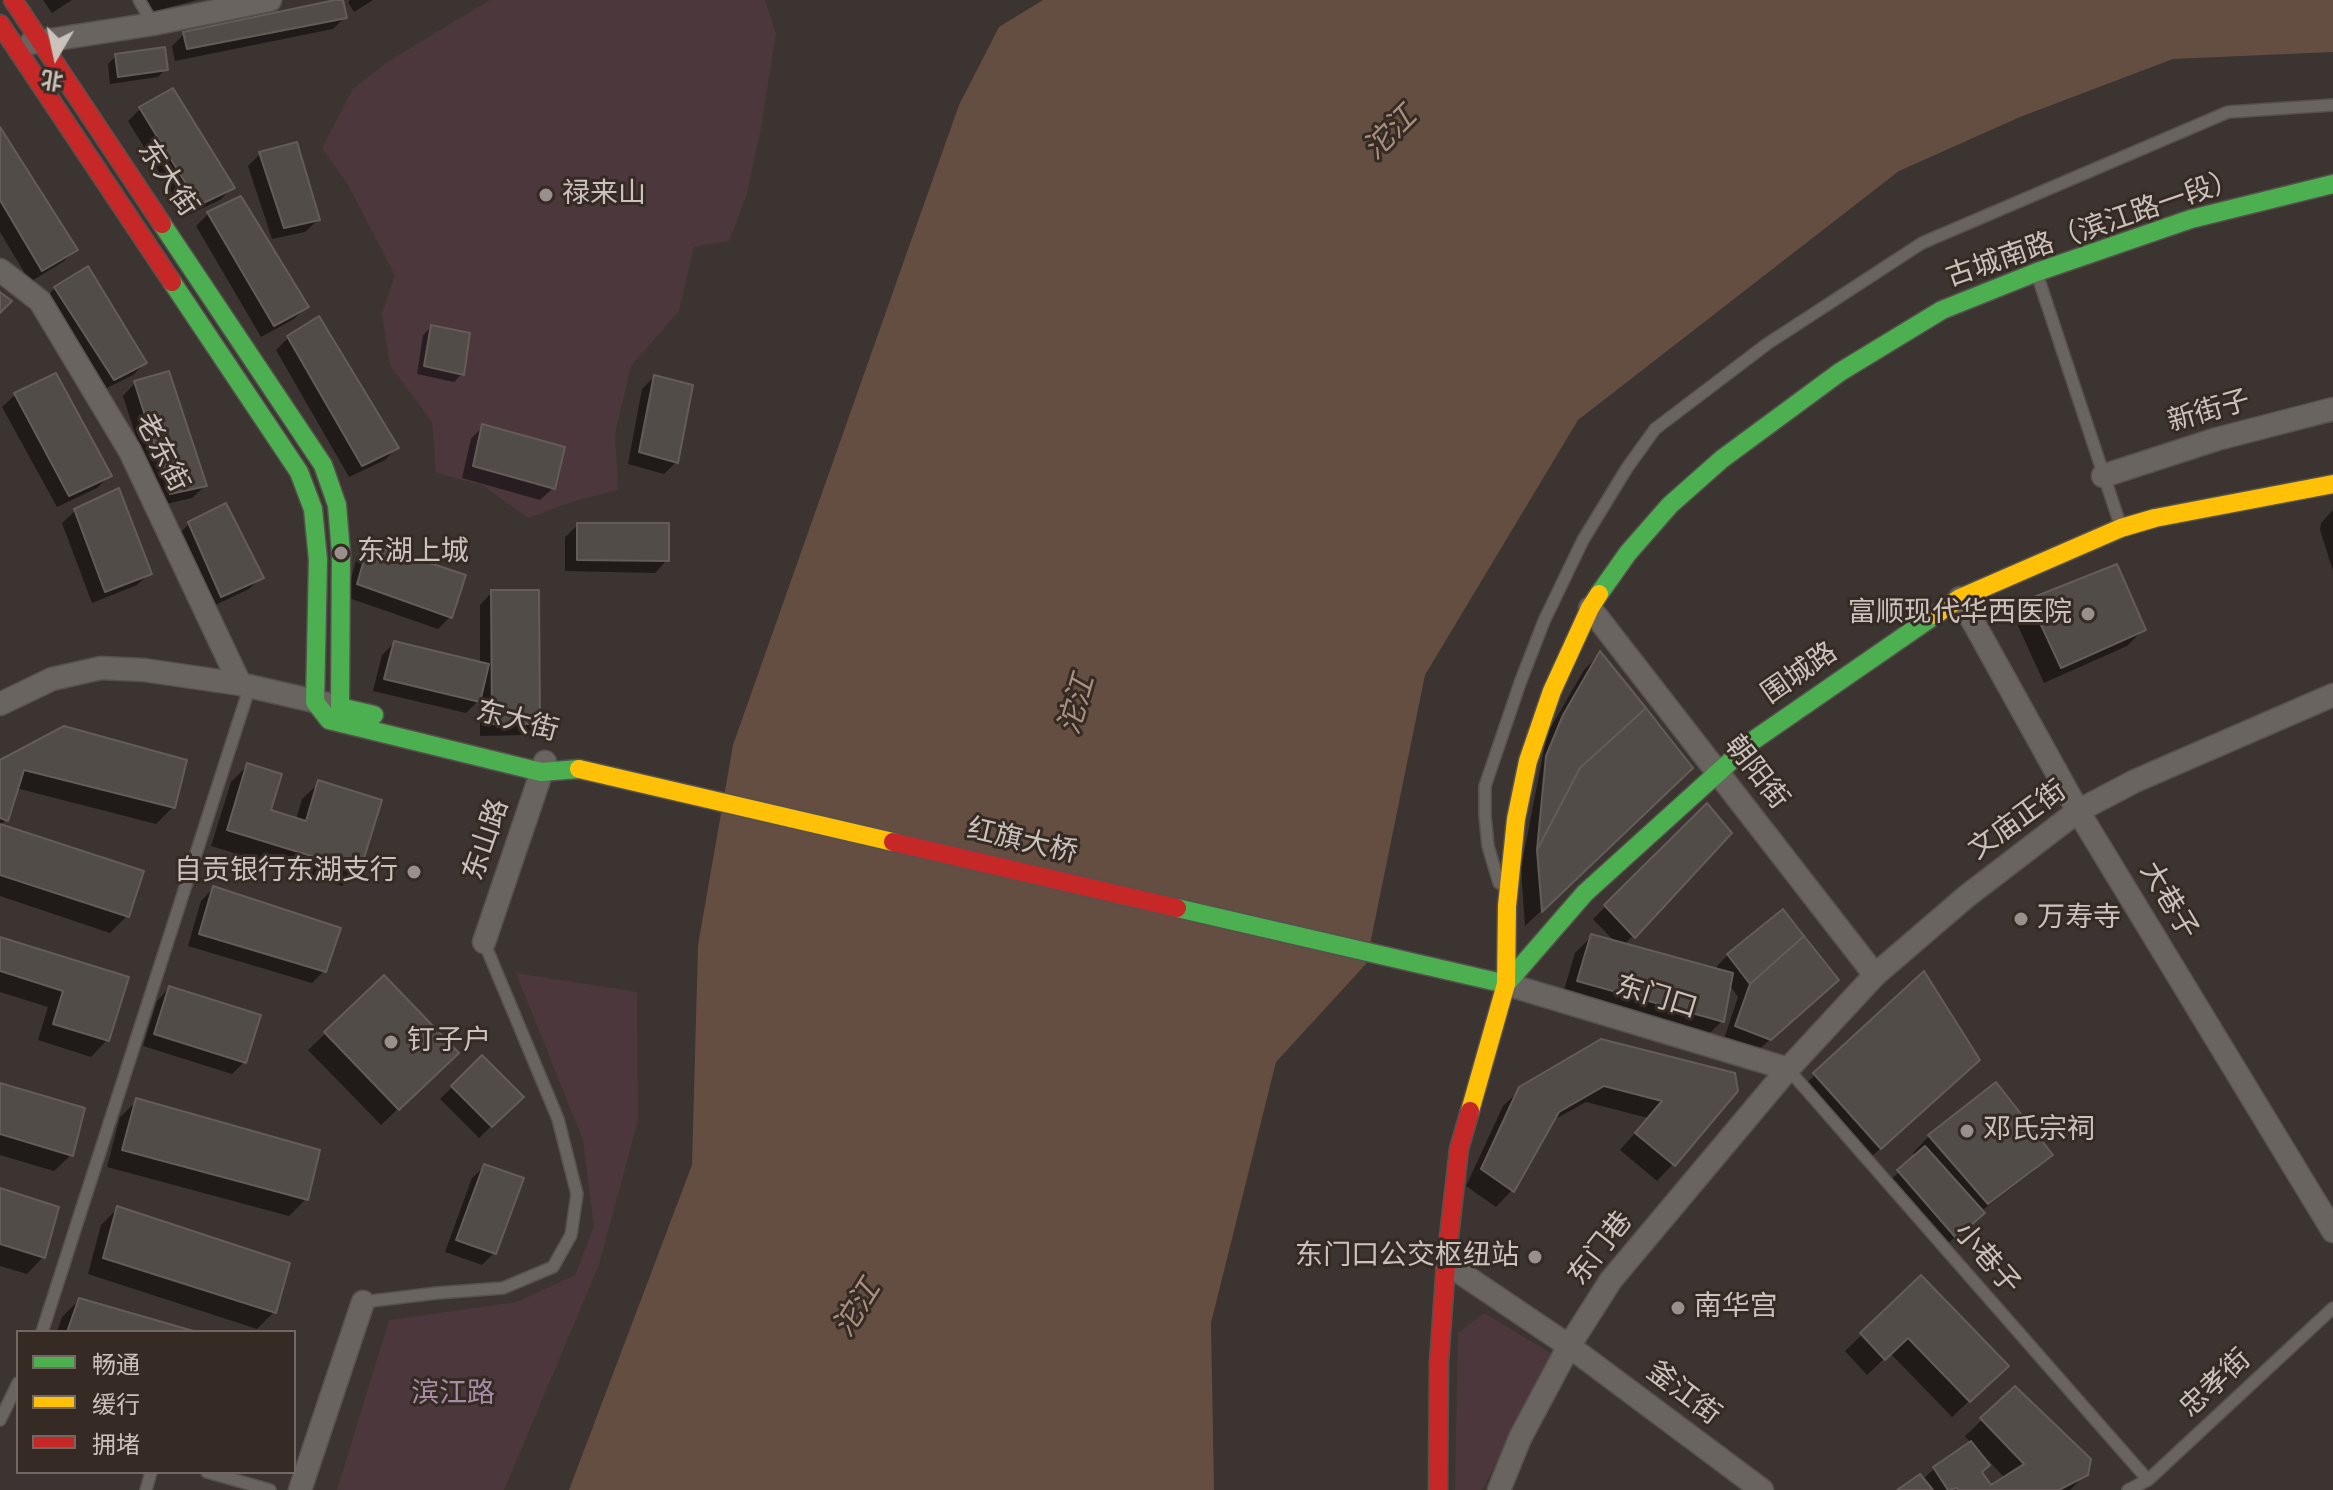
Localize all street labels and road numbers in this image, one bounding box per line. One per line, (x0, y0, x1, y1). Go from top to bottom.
street label: 东大街 (130, 135, 204, 223)
street label: 古城南路（滨江路一段） (1942, 163, 2244, 295)
street label: 新街子 (2164, 384, 2254, 440)
street label: 老东街 (127, 408, 195, 498)
street label: 围城路 (1756, 636, 1844, 712)
street label: 东大街 (472, 695, 562, 749)
street label: 朝阳街 (1717, 730, 1795, 816)
street label: 文庙正街 (1963, 774, 2073, 868)
street label: 东山路 (457, 795, 517, 885)
street label: 红旗大桥 (964, 813, 1080, 871)
street label: 大巷子 (2132, 856, 2204, 946)
street label: 东门口 (1611, 970, 1701, 1026)
street label: 东门巷 (1562, 1206, 1640, 1292)
street label: 小巷子 (1946, 1216, 2026, 1302)
street label: 忠孝街 (2174, 1343, 2258, 1425)
street label: 釜江街 (1639, 1355, 1727, 1433)

